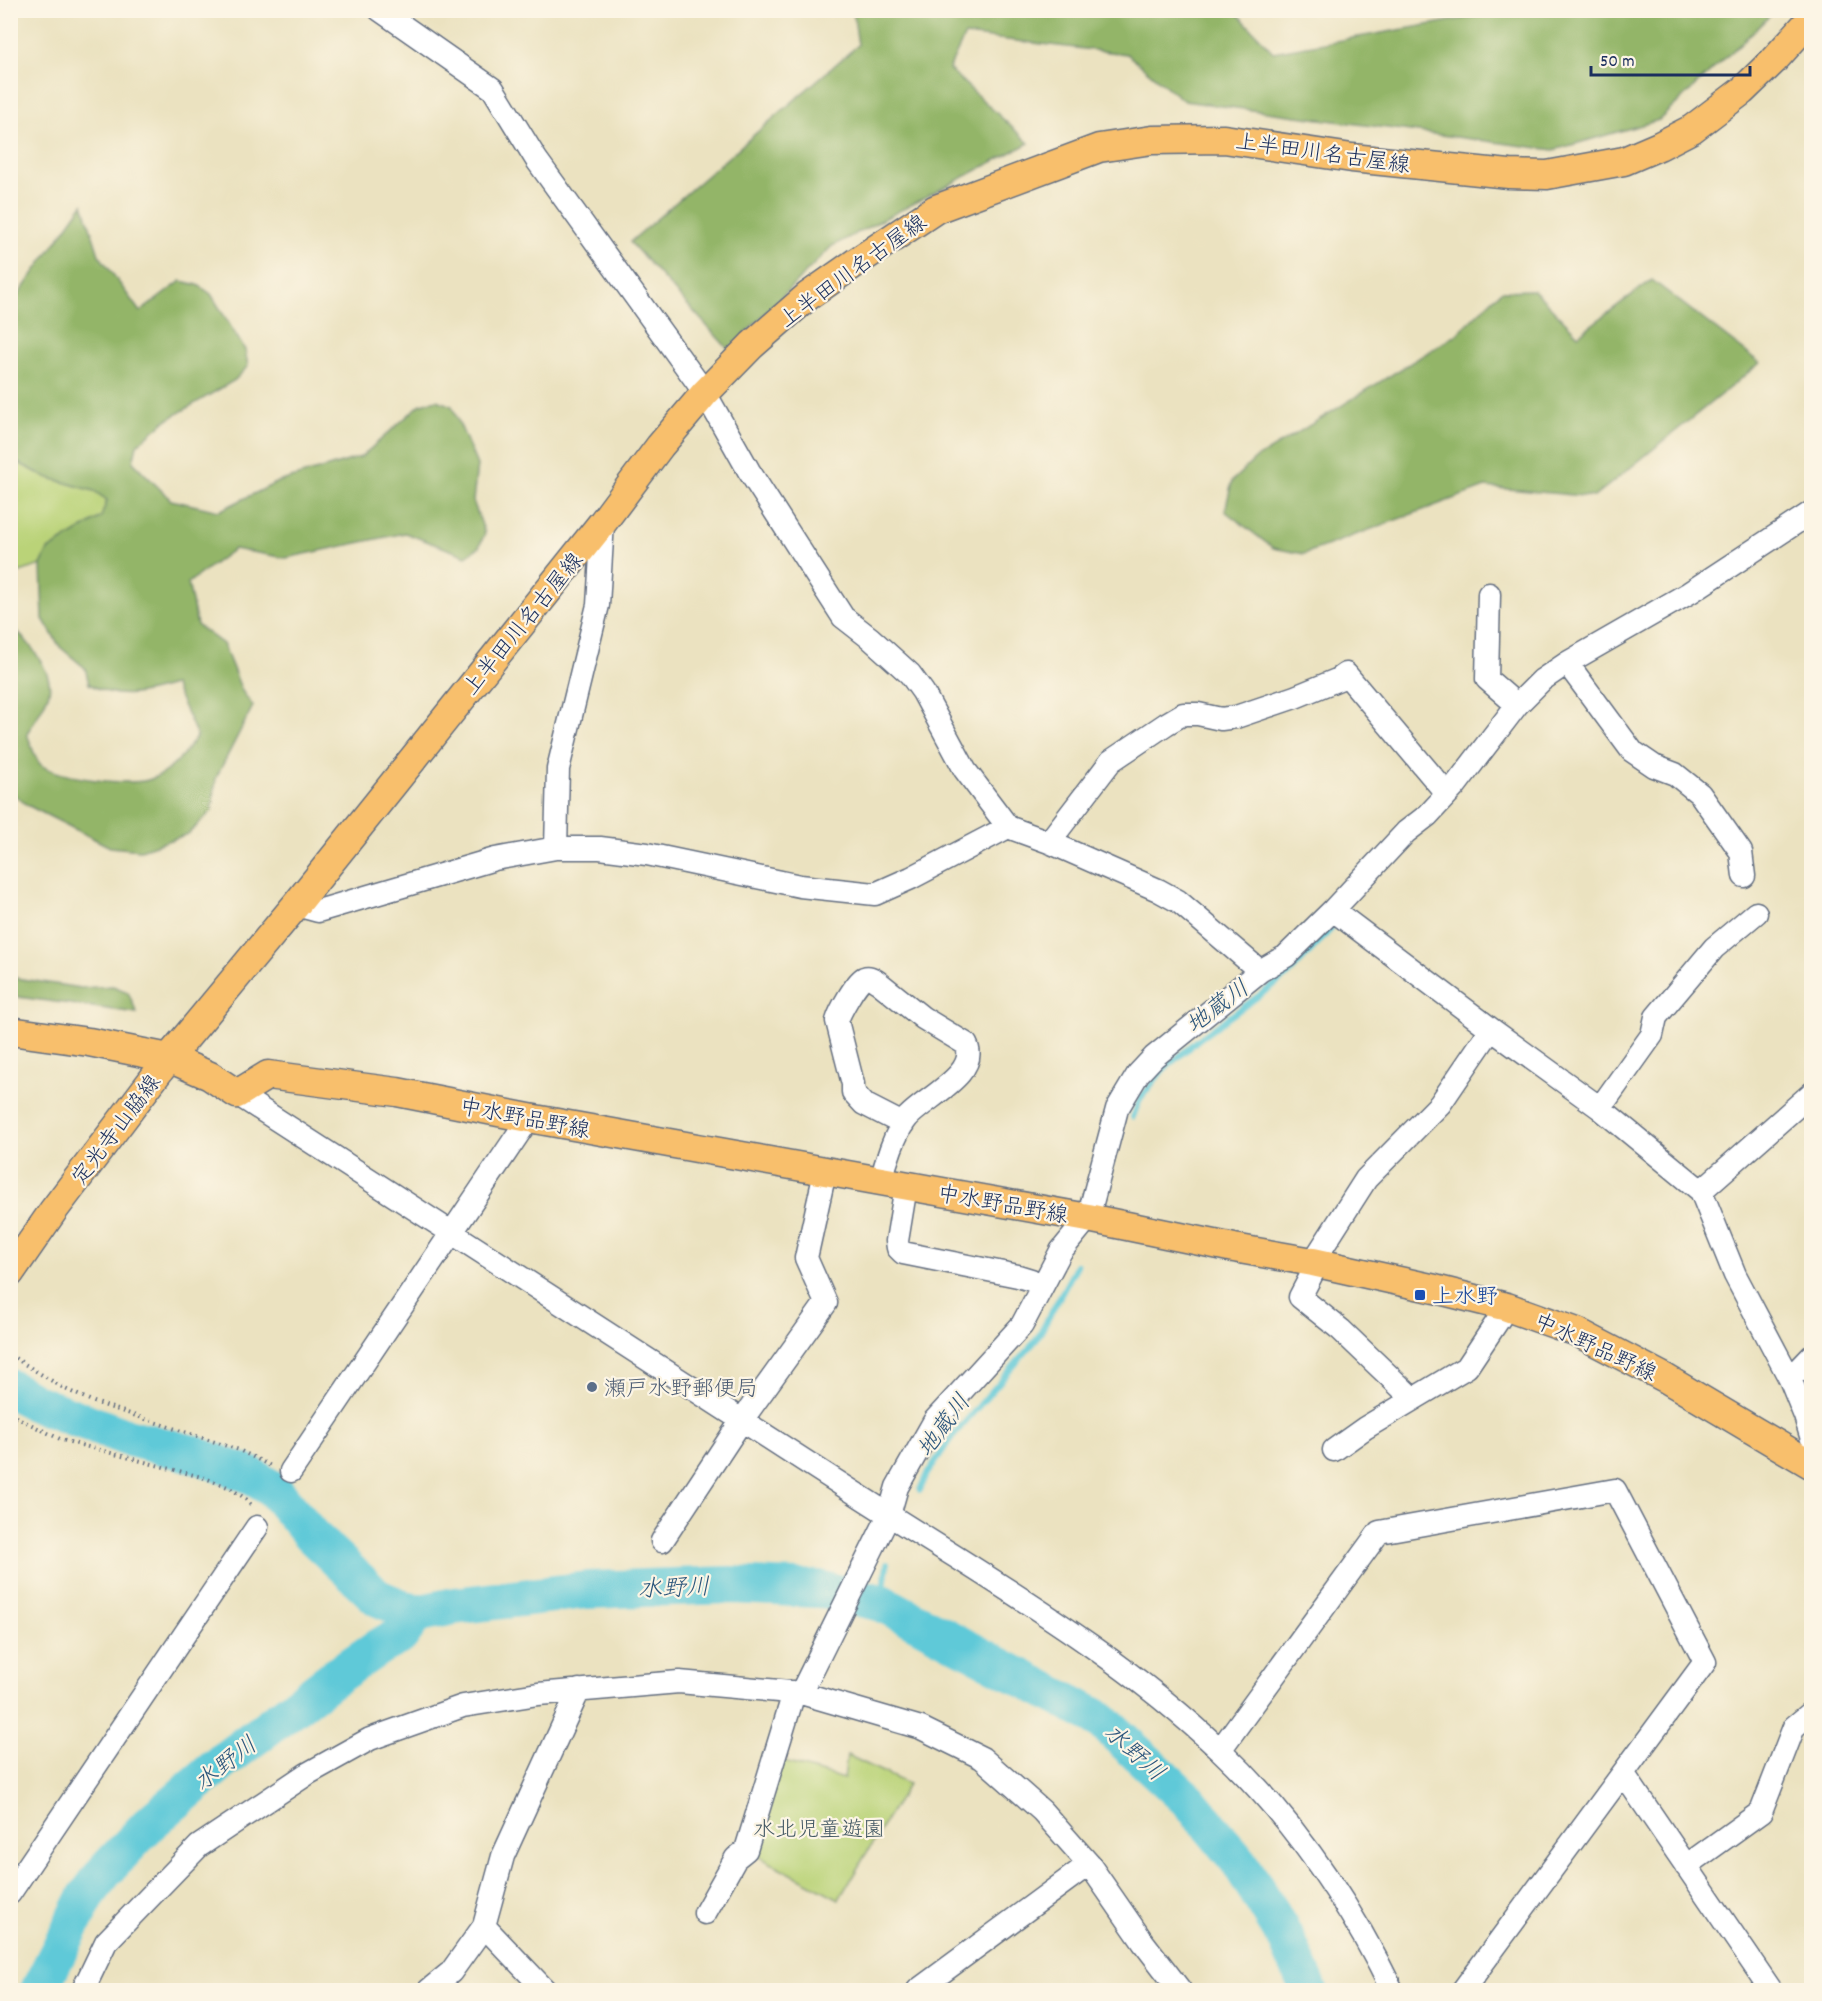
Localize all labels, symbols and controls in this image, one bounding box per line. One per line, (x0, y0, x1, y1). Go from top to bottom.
scale bar (1591, 39, 1750, 77)
text: 50 m (1600, 50, 1635, 75)
street label: 上半田川名古屋線 (1233, 128, 1412, 183)
street label: 上半田川名古屋線 (774, 209, 934, 337)
street label: 上半田川名古屋線 (457, 547, 592, 703)
water label: 地蔵川 (1180, 973, 1258, 1044)
street label: 定光寺山脇線 (66, 1069, 170, 1193)
street label: 中水野品野線 (457, 1093, 592, 1148)
street label: 中水野品野線 (935, 1180, 1070, 1233)
place label: 上水野 (1432, 1283, 1498, 1314)
marker: 上水野 (1413, 1288, 1427, 1302)
street label: 中水野品野線 (1528, 1307, 1661, 1391)
place label: 瀬戸水野郵便局 (604, 1375, 758, 1406)
marker: 瀬戸水野郵便局 (585, 1380, 599, 1394)
water label: 地蔵川 (910, 1388, 981, 1466)
water label: 水野川 (638, 1572, 711, 1608)
water label: 水野川 (1095, 1718, 1171, 1791)
water label: 水野川 (188, 1730, 266, 1801)
park label: 水北児童遊園 (753, 1816, 885, 1847)

